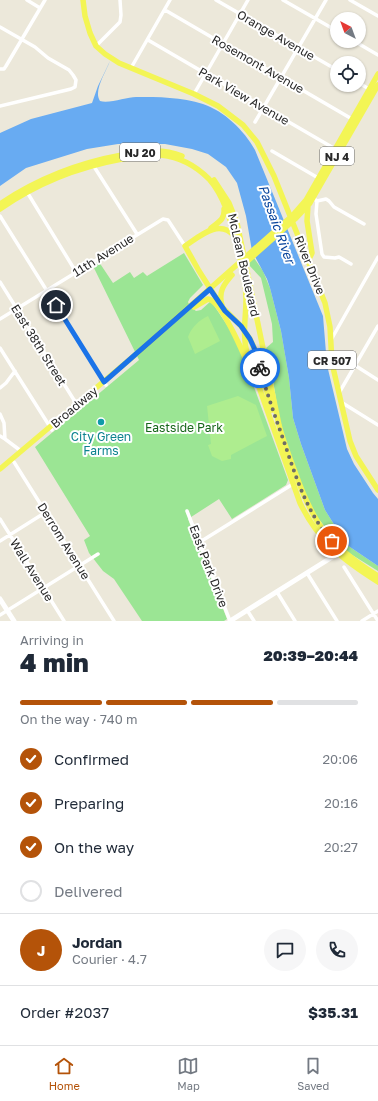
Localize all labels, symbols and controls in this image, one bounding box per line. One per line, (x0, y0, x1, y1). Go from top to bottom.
street label: Orange Avenue (234, 7, 318, 63)
north arrow (330, 12, 366, 48)
map controls (330, 12, 366, 92)
street label: Rosemont Avenue (209, 32, 307, 96)
button: locate (330, 56, 366, 92)
street label: Park View Avenue (196, 64, 292, 128)
road number: NJ 20 (120, 143, 160, 161)
road number: NJ 4 (320, 147, 354, 165)
water label: Passaic River (255, 182, 299, 267)
street label: McLean Boulevard (225, 212, 263, 318)
street label: 11th Avenue (70, 230, 136, 280)
street label: River Drive (291, 233, 329, 297)
pin (39, 288, 73, 322)
icon: home (45, 294, 67, 316)
street label: East 38th Street (8, 302, 70, 389)
courier (240, 348, 280, 388)
road number: CR 507 (308, 351, 356, 369)
icon: bike (249, 357, 271, 379)
street label: Broadway (47, 383, 101, 431)
marker: City Green Farms (96, 417, 106, 427)
park label: Eastside Park (145, 420, 223, 435)
place label: City Green Farms (71, 429, 131, 458)
street label: Derrom Avenue (34, 500, 94, 582)
street label: East Park Drive (186, 523, 232, 609)
pin (315, 524, 349, 558)
icon: bag (321, 530, 343, 552)
street label: Wall Avenue (7, 536, 57, 604)
text: Arriving in (20, 632, 84, 648)
text: 20:39–20:44 (263, 646, 358, 664)
text: 4 min (20, 647, 89, 678)
text: On the way · 740 m (20, 711, 138, 727)
icon: check (20, 748, 42, 770)
text: Confirmed (54, 750, 129, 768)
text: 20:06 (323, 751, 358, 767)
icon: check (20, 792, 42, 814)
text: Preparing (54, 794, 124, 812)
text: 20:16 (324, 795, 358, 811)
icon: check (20, 836, 42, 858)
text: On the way (54, 838, 134, 856)
text: 20:27 (324, 839, 358, 855)
text: Delivered (54, 882, 122, 900)
button: chat (264, 929, 306, 971)
button: phone (316, 929, 358, 971)
text: Jordan (72, 933, 122, 951)
text: J (37, 941, 45, 959)
text: Courier · 4.7 (72, 951, 147, 967)
text: Order #2037 (20, 1003, 109, 1021)
text: $35.31 (308, 1003, 358, 1021)
tab: Home (49, 1055, 80, 1092)
tab: Map (177, 1055, 200, 1092)
tab: Saved (297, 1055, 329, 1092)

